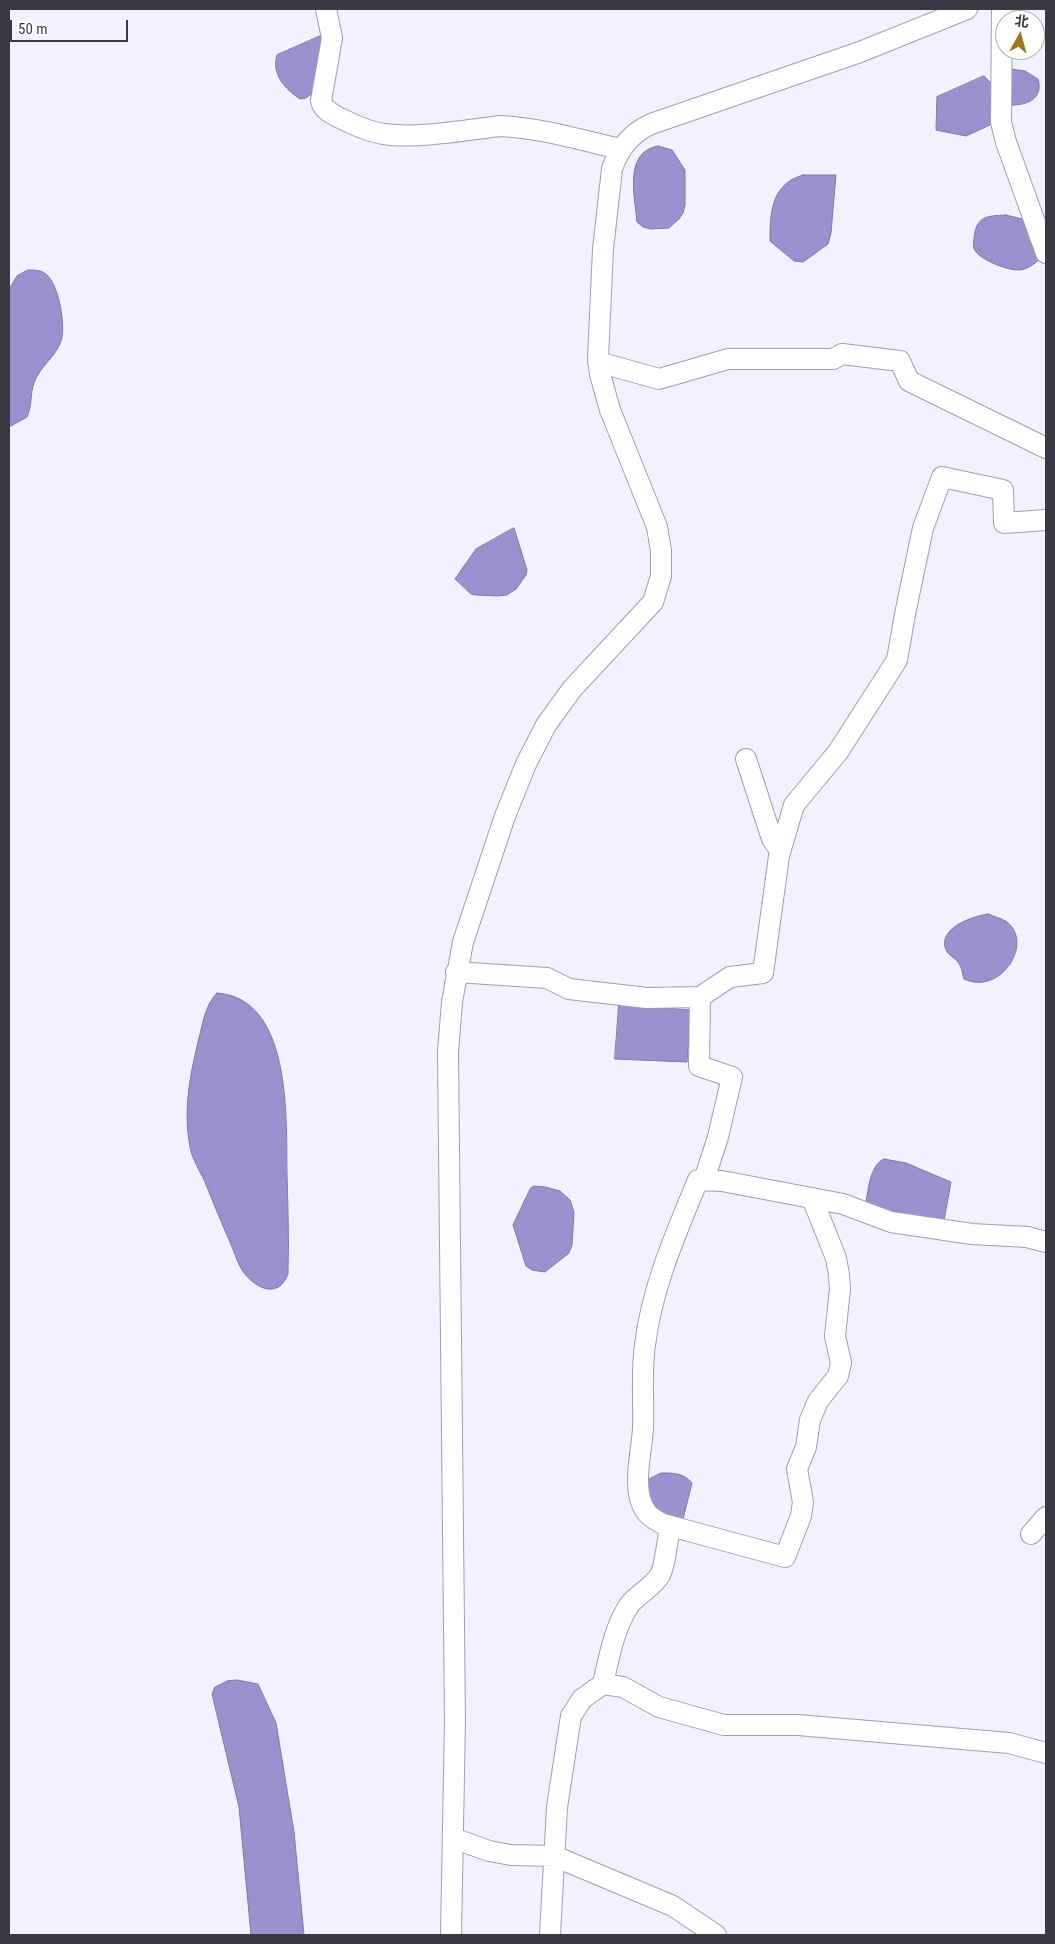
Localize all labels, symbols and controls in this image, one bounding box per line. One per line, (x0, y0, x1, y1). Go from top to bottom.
scale bar (12, 10, 130, 42)
north arrow (995, 10, 1045, 60)
text: 北 (1014, 12, 1030, 30)
text: 50 m (18, 20, 48, 38)

